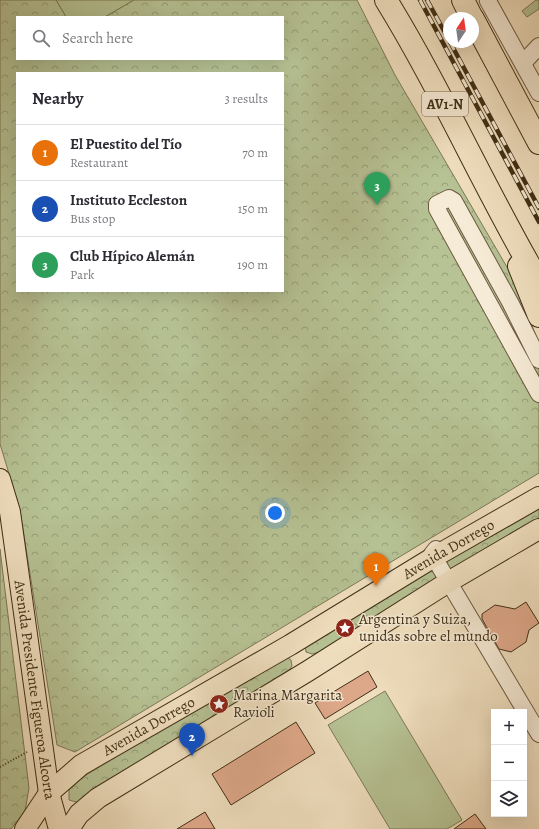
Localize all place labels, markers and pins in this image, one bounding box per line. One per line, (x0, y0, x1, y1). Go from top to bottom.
pin: 3 (364, 172, 390, 205)
pin: 1 (363, 553, 389, 586)
place label: Argentina y Suiza, unidas sobre el mundo (358, 609, 498, 646)
place icon: Argentina y Suiza, unidas sobre el mundo (334, 617, 356, 639)
place label: Marina Margarita Ravioli (233, 685, 342, 722)
place icon: Marina Margarita Ravioli (208, 693, 230, 715)
pin: 2 (179, 723, 205, 756)

